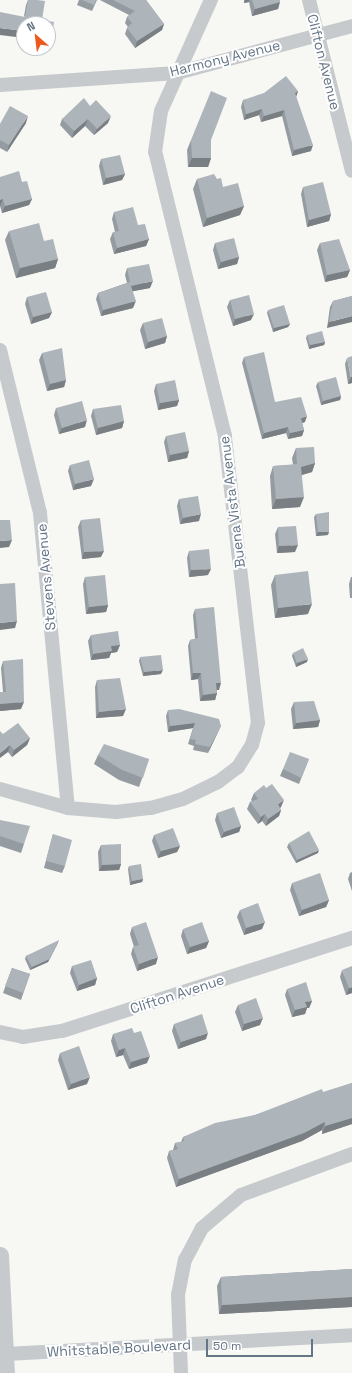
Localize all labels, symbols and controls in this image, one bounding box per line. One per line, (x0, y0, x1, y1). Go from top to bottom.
street label: Clifton Avenue (304, 12, 344, 112)
north arrow (16, 16, 56, 56)
text: N (24, 18, 37, 34)
street label: Harmony Avenue (168, 36, 282, 80)
street label: Buena Vista Avenue (216, 435, 248, 569)
street label: Stevens Avenue (33, 523, 59, 631)
street label: Clifton Avenue (128, 971, 226, 1017)
scale bar (208, 1331, 315, 1357)
street label: Whitstable Boulevard (47, 1336, 191, 1360)
text: 50 m (213, 1338, 241, 1354)

